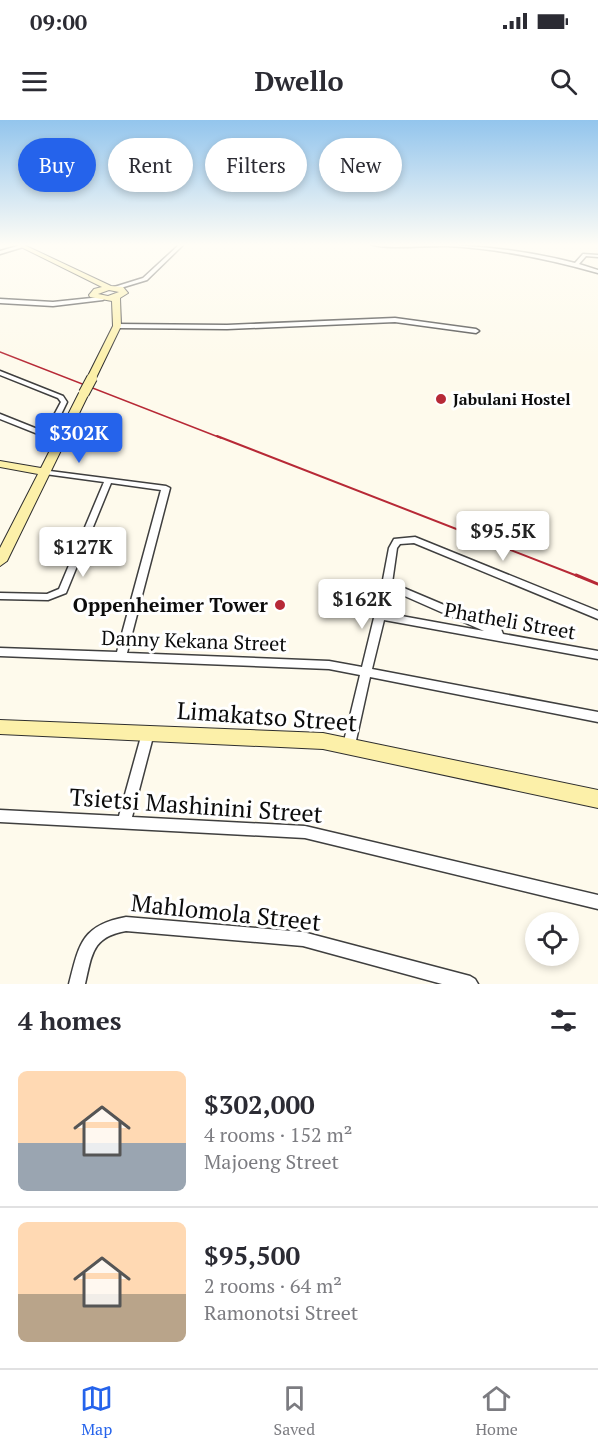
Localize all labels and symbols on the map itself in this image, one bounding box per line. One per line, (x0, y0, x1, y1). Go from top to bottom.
place label: Jabulani Hostel (453, 388, 571, 410)
marker: Jabulani Hostel (434, 392, 448, 406)
pin: $302K (37, 413, 121, 464)
pin: $95.5K (454, 511, 552, 562)
pin: $127K (41, 527, 125, 578)
pin: $162K (320, 579, 404, 630)
place label: Oppenheimer Tower (73, 591, 268, 618)
street label: Phatheli Street (442, 596, 579, 645)
marker: Oppenheimer Tower (273, 598, 287, 612)
street label: Danny Kekana Street (101, 624, 288, 657)
street label: Limakatso Street (176, 694, 358, 738)
street label: Tsietsi Mashinini Street (68, 780, 324, 830)
street label: Mahlomola Street (130, 886, 323, 938)

